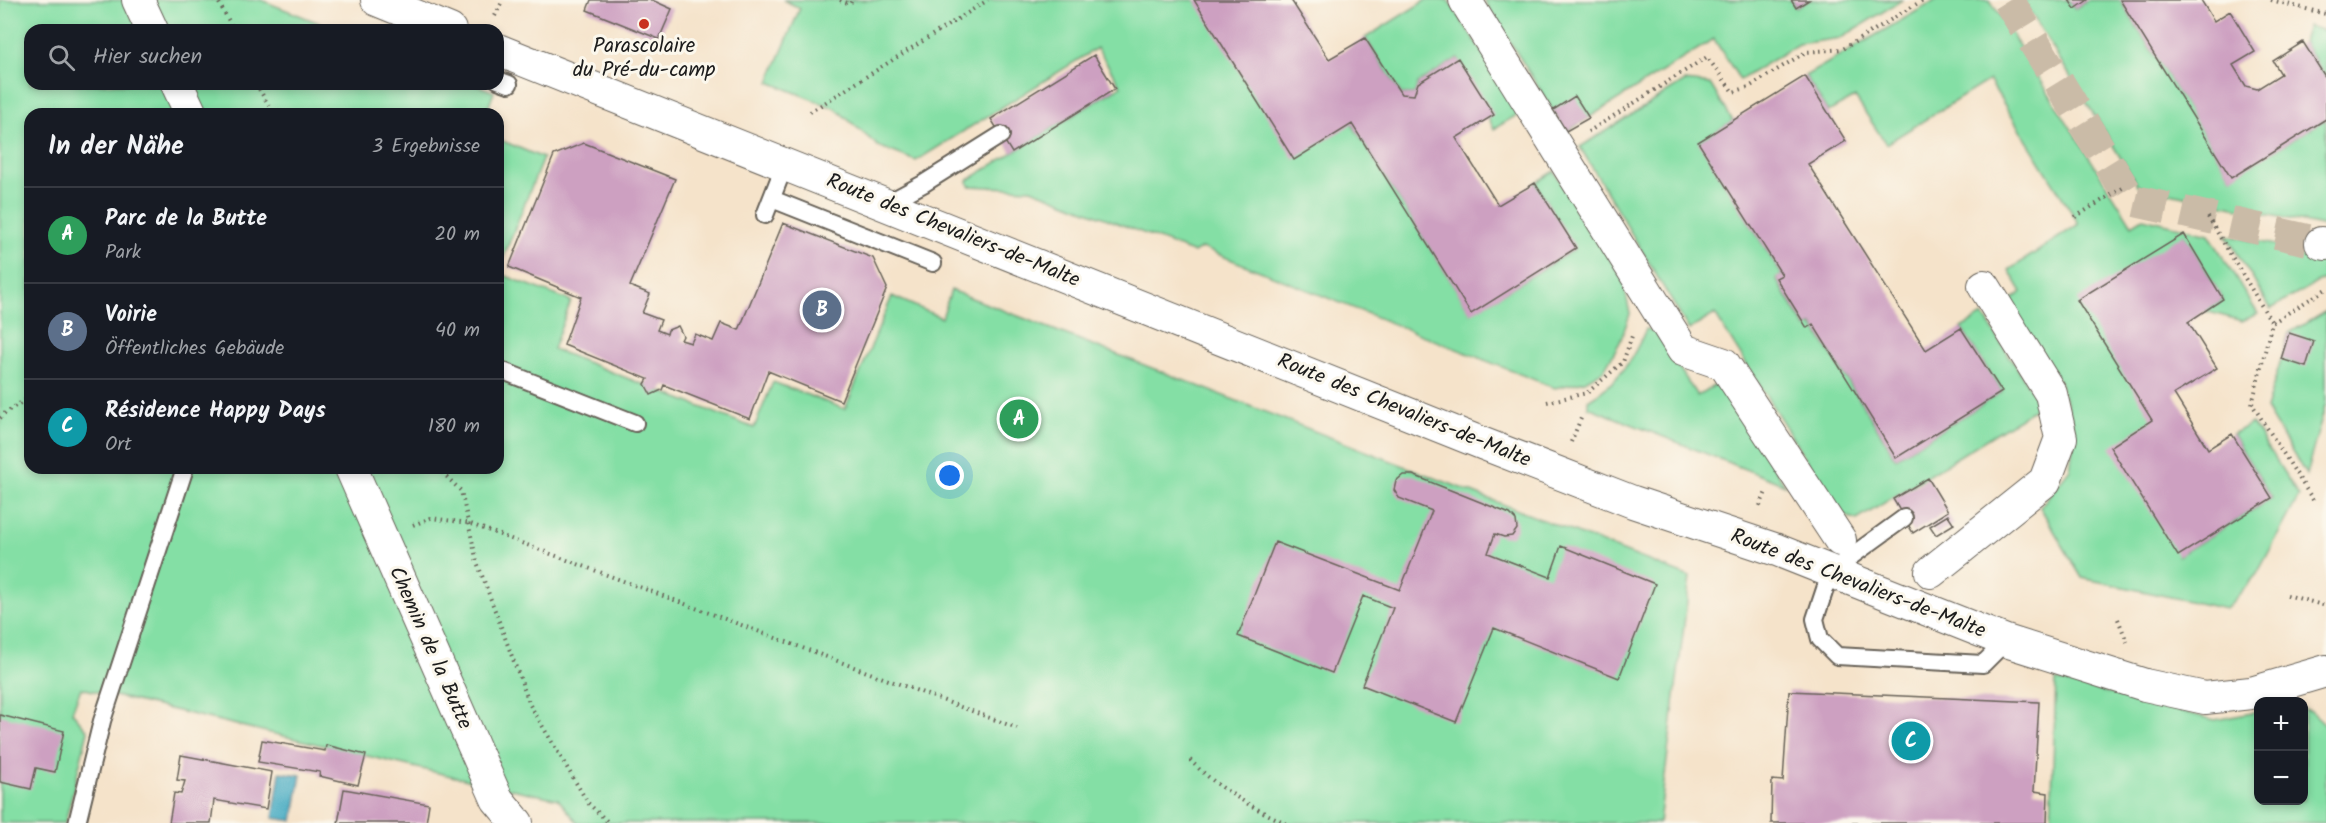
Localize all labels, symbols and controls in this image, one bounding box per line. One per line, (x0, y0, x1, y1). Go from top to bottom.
marker: Parascolaire du Pré-du-camp (637, 17, 651, 31)
search box (24, 24, 504, 90)
place label: Parascolaire du Pré-du-camp (573, 30, 715, 87)
text: Hier suchen (93, 40, 202, 75)
icon: search (45, 41, 78, 74)
text: In der Nähe (48, 126, 184, 168)
text: 3 Ergebnisse (372, 131, 480, 163)
street label: Route des Chevaliers-de-Malte (821, 165, 1085, 297)
text: Parc de la Butte (105, 202, 267, 237)
text: A (61, 219, 74, 251)
text: 20 m (434, 219, 480, 251)
text: Park (105, 237, 141, 269)
pin: B (802, 288, 842, 332)
text: Voirie (105, 298, 157, 333)
text: B (61, 315, 74, 347)
text: 40 m (435, 315, 480, 347)
text: Öffentliches Gebäude (105, 333, 284, 365)
street label: Route des Chevaliers-de-Malte (1272, 345, 1536, 477)
text: Résidence Happy Days (105, 394, 326, 429)
pin: A (1000, 396, 1038, 442)
text: C (61, 411, 74, 443)
text: 180 m (428, 411, 480, 443)
text: Ort (105, 429, 132, 461)
your location (935, 461, 964, 490)
street label: Route des Chevaliers-de-Malte (1726, 520, 1991, 648)
street label: Chemin de la Butte (379, 561, 481, 735)
map controls (2254, 697, 2308, 805)
button: + (2254, 697, 2308, 751)
pin: C (1892, 718, 1930, 764)
button: − (2254, 751, 2308, 805)

